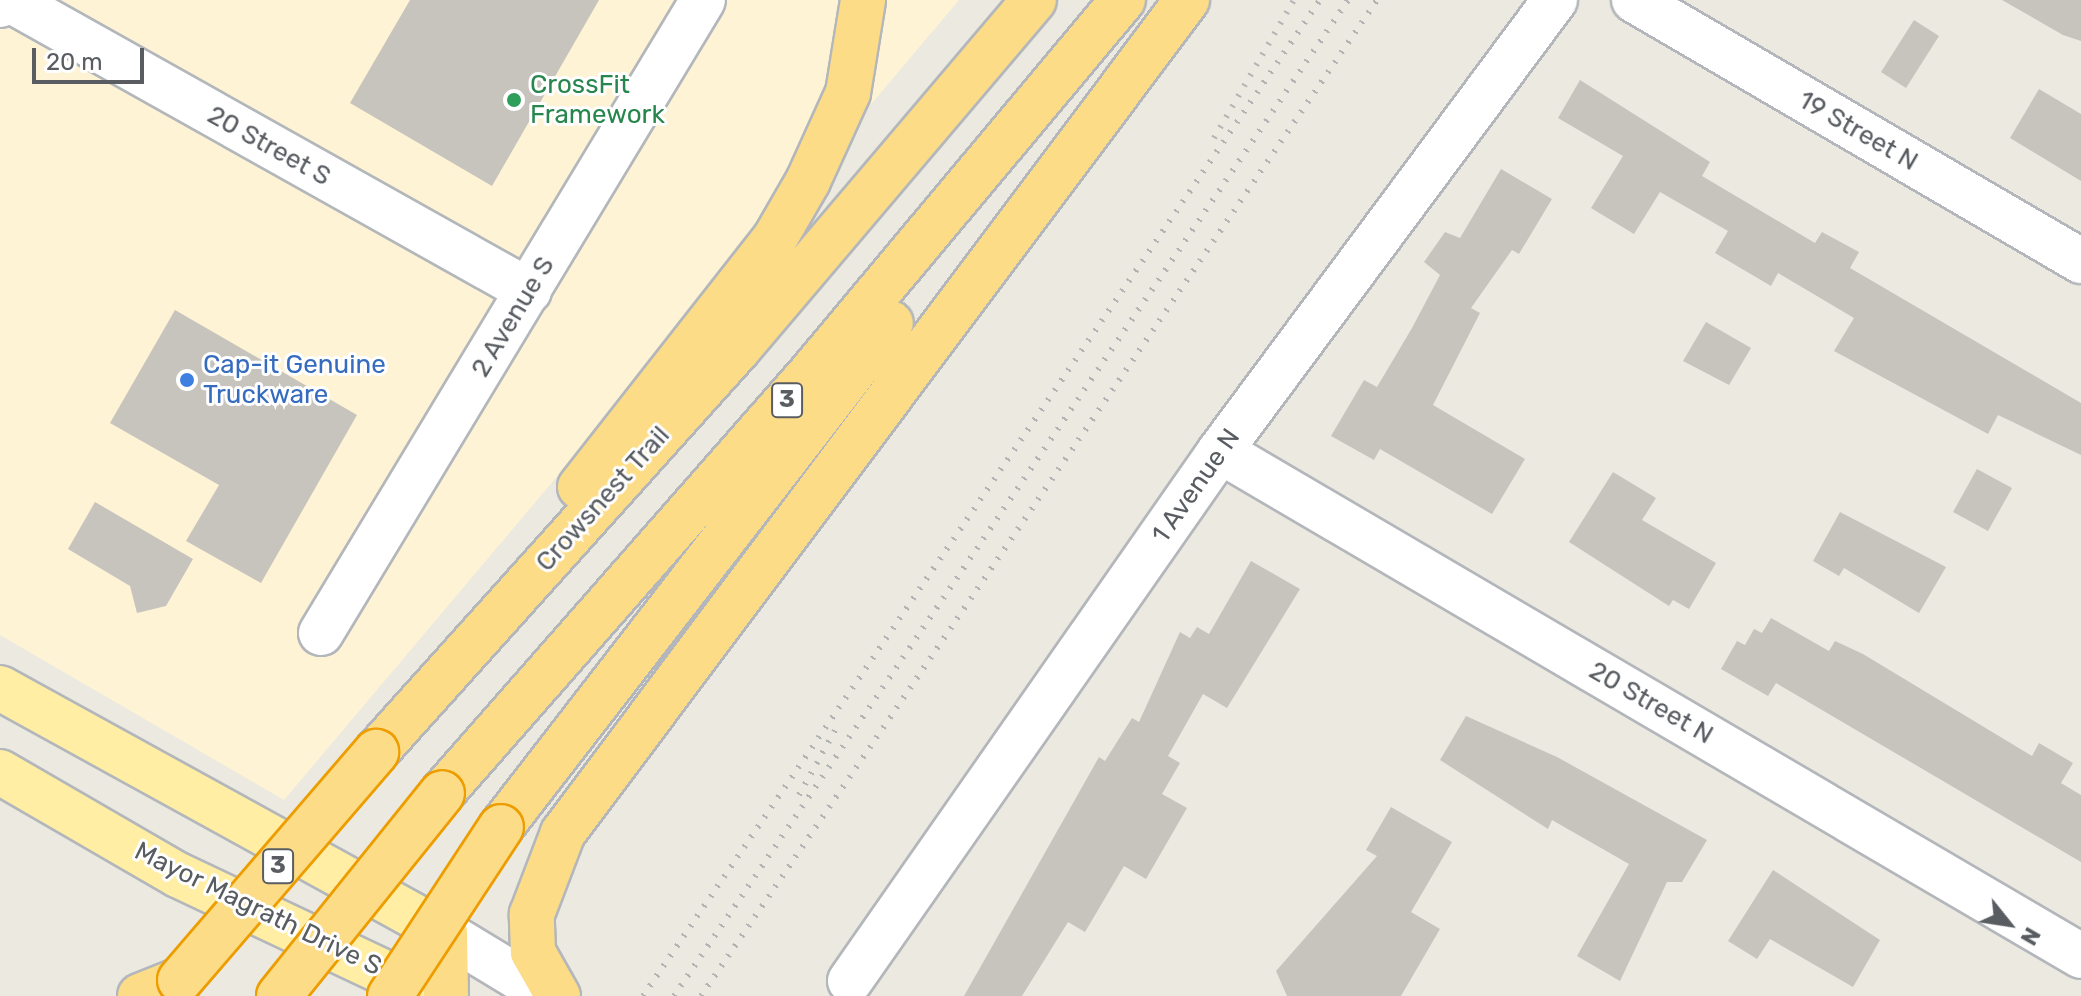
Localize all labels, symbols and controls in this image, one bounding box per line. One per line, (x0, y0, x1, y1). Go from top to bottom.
scale bar (36, 32, 148, 82)
text: 20 m (46, 48, 103, 76)
place label: CrossFit Framework (530, 69, 665, 130)
street label: 19 Street N (1793, 84, 1923, 178)
marker: CrossFit Framework (505, 91, 523, 109)
street label: 20 Street S (202, 99, 336, 193)
street label: 2 Avenue S (465, 251, 561, 383)
place label: Cap-it Genuine Truckware (203, 349, 386, 410)
marker: Cap-it Genuine Truckware (178, 371, 196, 389)
road number: 3 (771, 380, 803, 420)
street label: Crowsnest Trail (530, 420, 676, 578)
street label: 1 Avenue N (1145, 423, 1247, 549)
street label: 20 Street N (1584, 655, 1718, 751)
street label: Mayor Magrath Drive S (129, 835, 387, 983)
road number: 3 (262, 846, 294, 886)
north arrow (1969, 884, 2049, 964)
text: N (2015, 923, 2046, 950)

